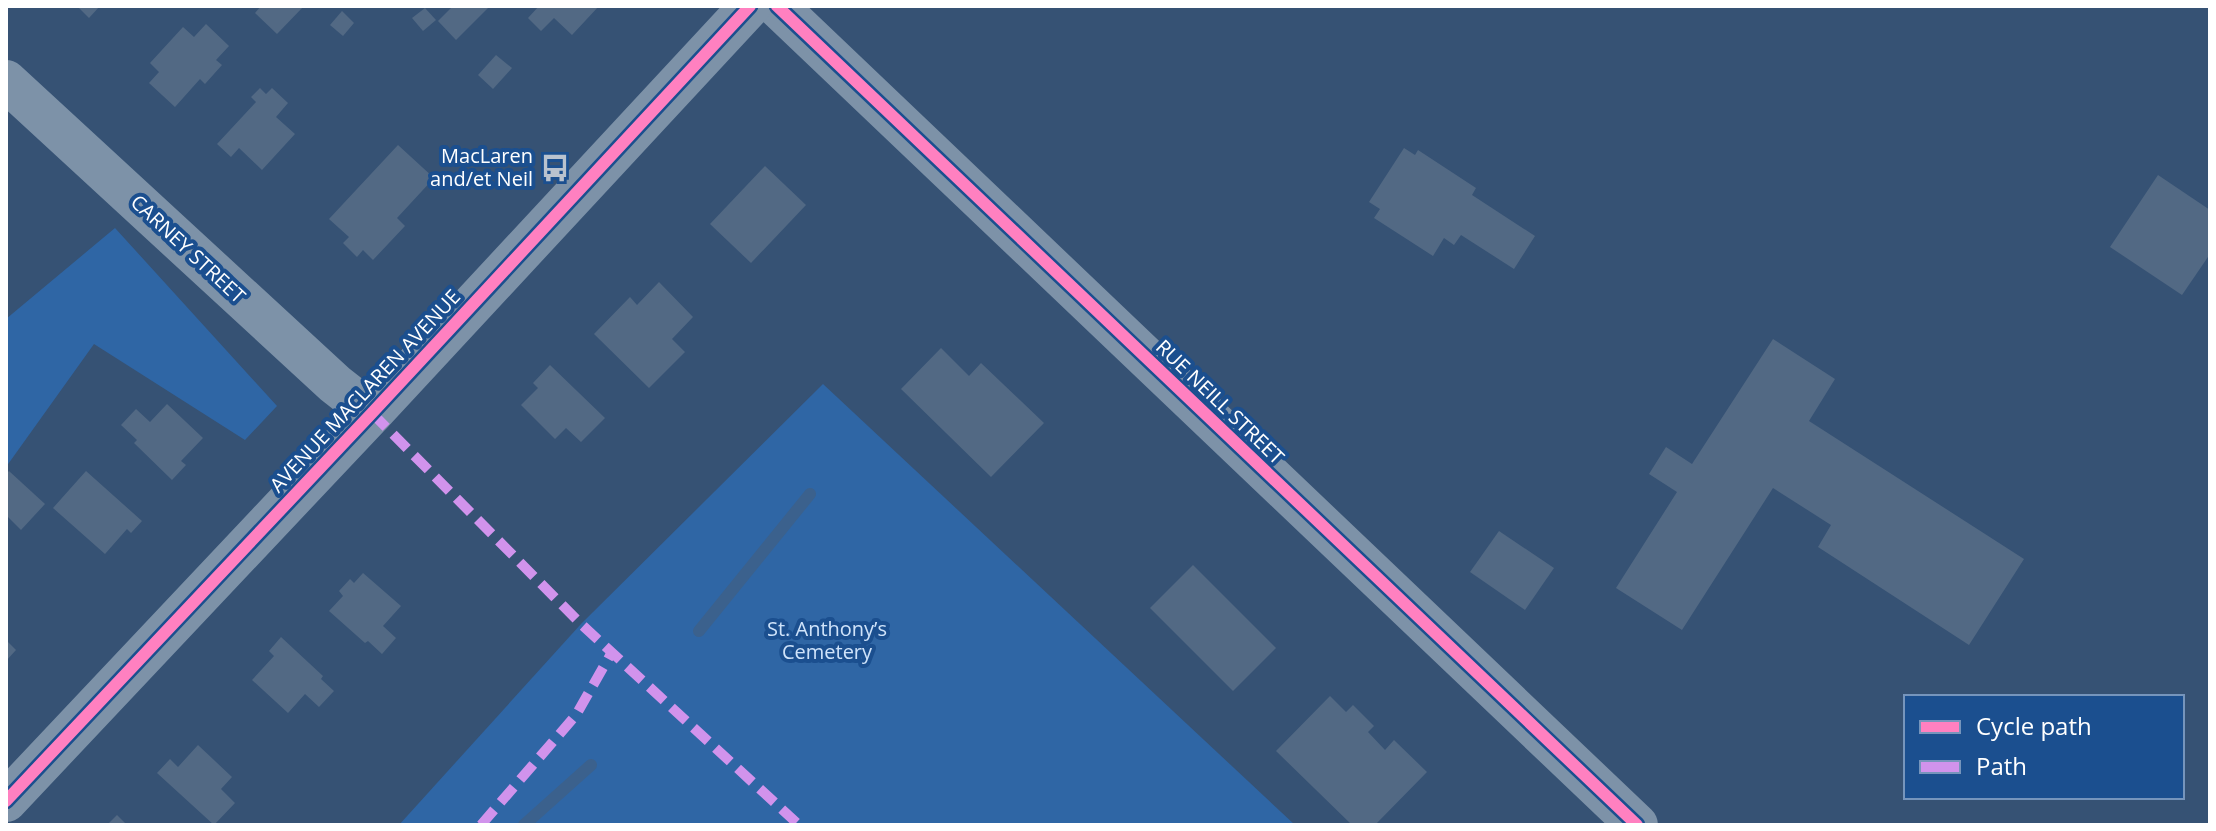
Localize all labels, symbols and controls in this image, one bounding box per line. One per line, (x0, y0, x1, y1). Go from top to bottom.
place label: MacLaren and/et Neil (430, 142, 533, 192)
bus stop icon: MacLaren and/et Neil (540, 153, 570, 183)
street label: CARNEY STREET (125, 188, 252, 309)
street label: AVENUE MACLAREN AVENUE (263, 283, 466, 498)
street label: RUE NEILL STREET (1150, 333, 1290, 470)
park label: St. Anthony’s Cemetery (767, 615, 887, 665)
legend (1904, 695, 2184, 799)
text: Cycle path (1976, 709, 2092, 742)
text: Path (1976, 749, 2027, 782)

